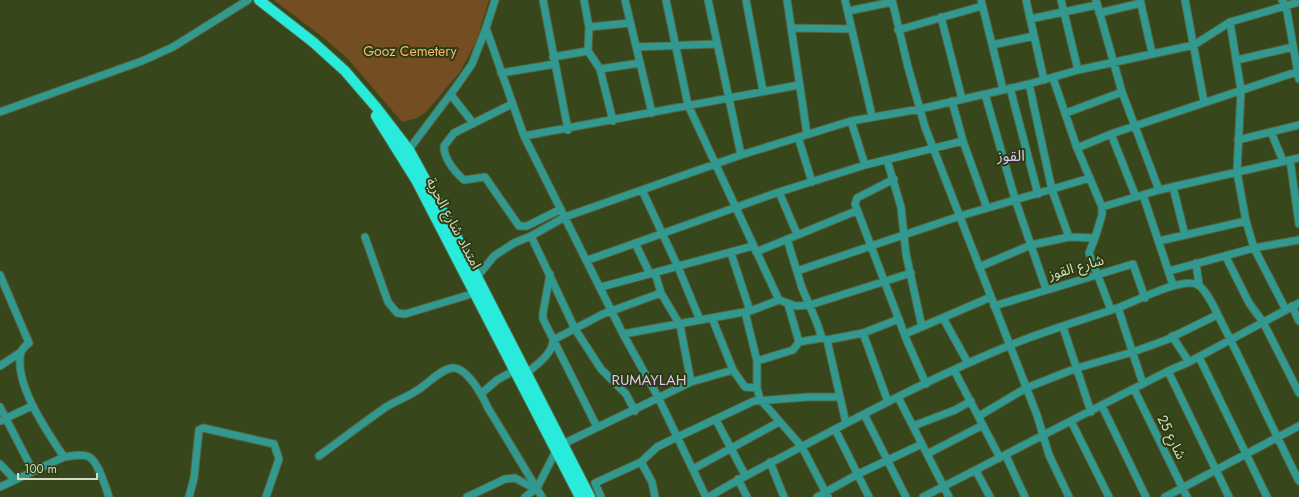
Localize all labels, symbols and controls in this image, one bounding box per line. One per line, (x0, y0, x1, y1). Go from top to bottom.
park label: Gooz Cemetery (363, 41, 458, 61)
district label: القوز (996, 145, 1025, 167)
street label: امتداد شارع الحرية (421, 174, 487, 273)
street label: شارع القوز (1045, 250, 1107, 286)
district label: RUMAYLAH (611, 369, 687, 391)
street label: شارع 25 (1152, 411, 1191, 463)
scale bar (18, 455, 97, 481)
text: 100 m (24, 460, 57, 478)

